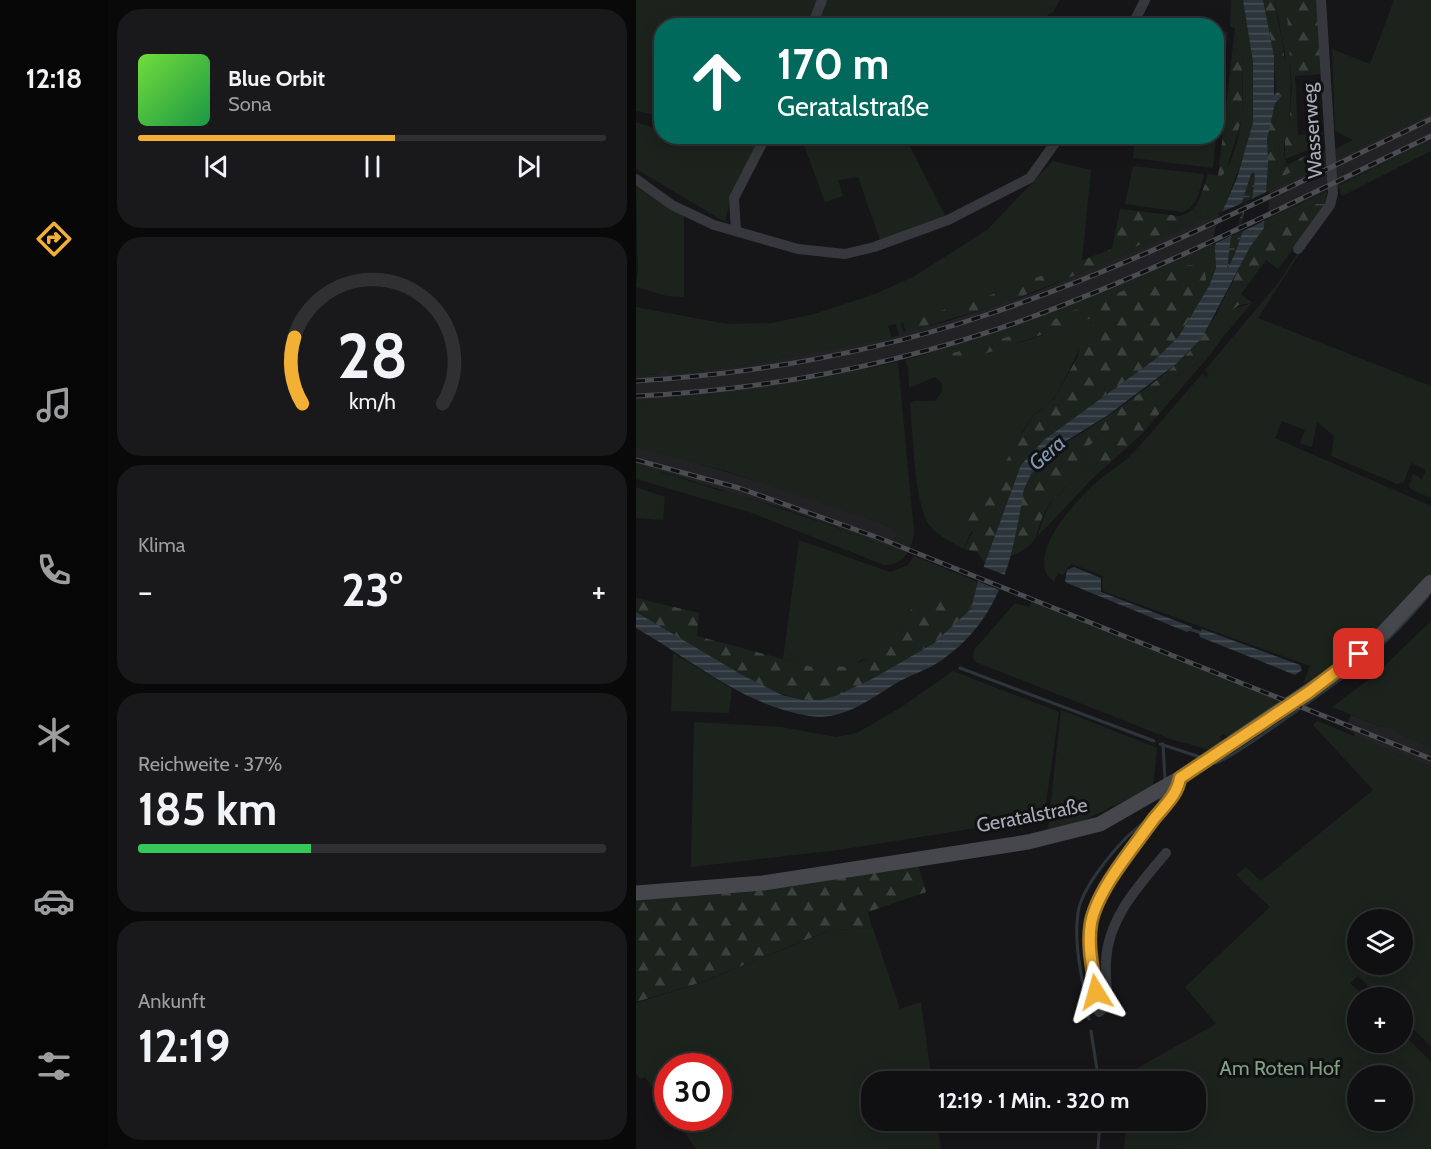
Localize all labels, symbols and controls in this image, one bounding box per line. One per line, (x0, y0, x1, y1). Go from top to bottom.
text: 170 m (777, 38, 889, 90)
icon: ahead (678, 42, 756, 120)
text: 12:18 (26, 62, 82, 95)
text: Blue Orbit (228, 65, 325, 92)
street label: Wasserweg (1297, 82, 1327, 179)
text: Geratalstraße (777, 90, 929, 123)
text: Sona (228, 92, 271, 116)
icon: previous (200, 150, 233, 183)
icon: pause (356, 150, 389, 183)
icon: next (512, 150, 545, 183)
icon: directions (33, 218, 75, 260)
text: 28 (337, 318, 407, 394)
icon: music (33, 384, 75, 426)
text: km/h (349, 388, 395, 414)
water label: Gera (1023, 430, 1070, 475)
text: Klima (138, 533, 185, 557)
icon: phone (33, 549, 75, 591)
text: 23° (341, 563, 403, 617)
text: − (138, 571, 153, 611)
text: + (591, 571, 606, 611)
pin (1333, 628, 1384, 679)
icon: arrive (1342, 637, 1375, 670)
icon: climate (33, 714, 75, 756)
text: Reichweite · 37% (138, 752, 282, 776)
text: 185 km (138, 782, 277, 836)
street label: Geratalstraße (974, 792, 1090, 838)
icon: car (33, 880, 75, 922)
map controls (1347, 909, 1413, 1131)
button: layers (1347, 909, 1413, 975)
position arrow (1064, 960, 1128, 1024)
button: + (1347, 987, 1413, 1053)
text: Ankunft (138, 989, 205, 1013)
text: 12:19 (138, 1019, 230, 1073)
icon: filters (33, 1045, 75, 1087)
speed limit sign: 30 (654, 1053, 732, 1131)
park label: Am Roten Hof (1220, 1056, 1341, 1080)
button: − (1347, 1065, 1413, 1131)
text: 12:19 · 1 Min. · 320 m (938, 1087, 1129, 1114)

